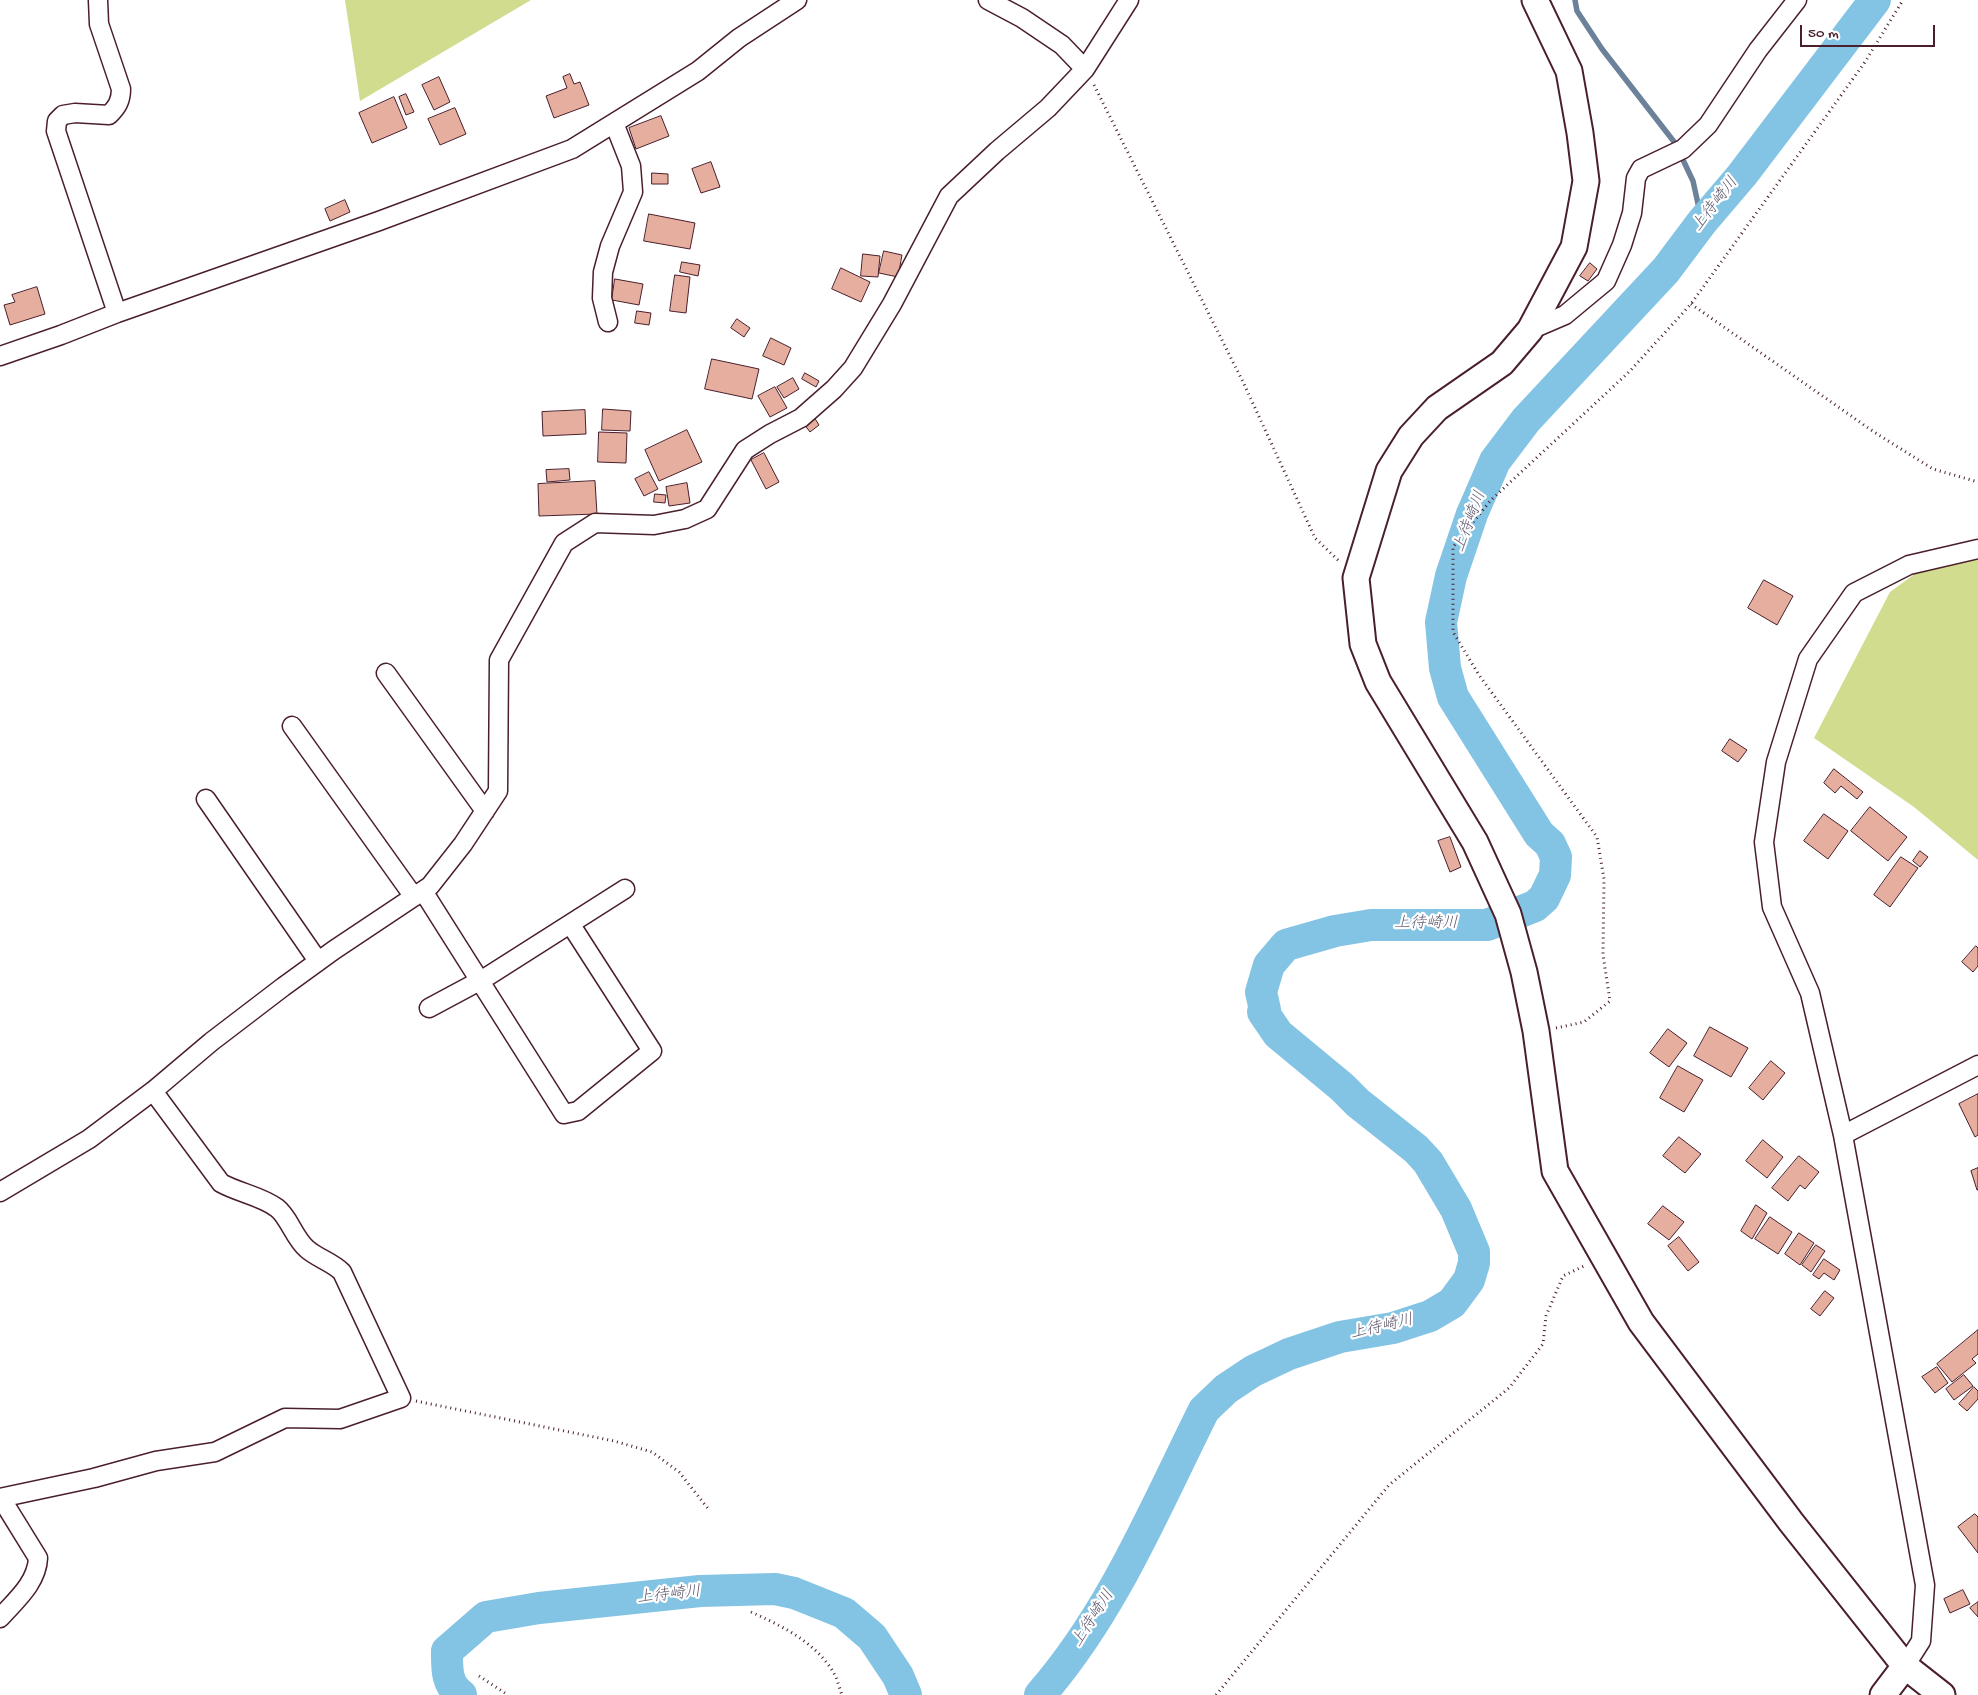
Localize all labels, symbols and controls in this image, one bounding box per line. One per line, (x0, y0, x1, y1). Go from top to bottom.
scale bar (1803, 15, 1938, 47)
text: 50 m (1808, 25, 1839, 43)
water label: 上待崎川 (1689, 174, 1743, 236)
water label: 上待崎川 (1451, 489, 1491, 555)
water label: 上待崎川 (1394, 915, 1458, 935)
water label: 上待崎川 (1349, 1311, 1415, 1345)
water label: 上待崎川 (636, 1583, 702, 1609)
water label: 上待崎川 (1069, 1587, 1119, 1651)

